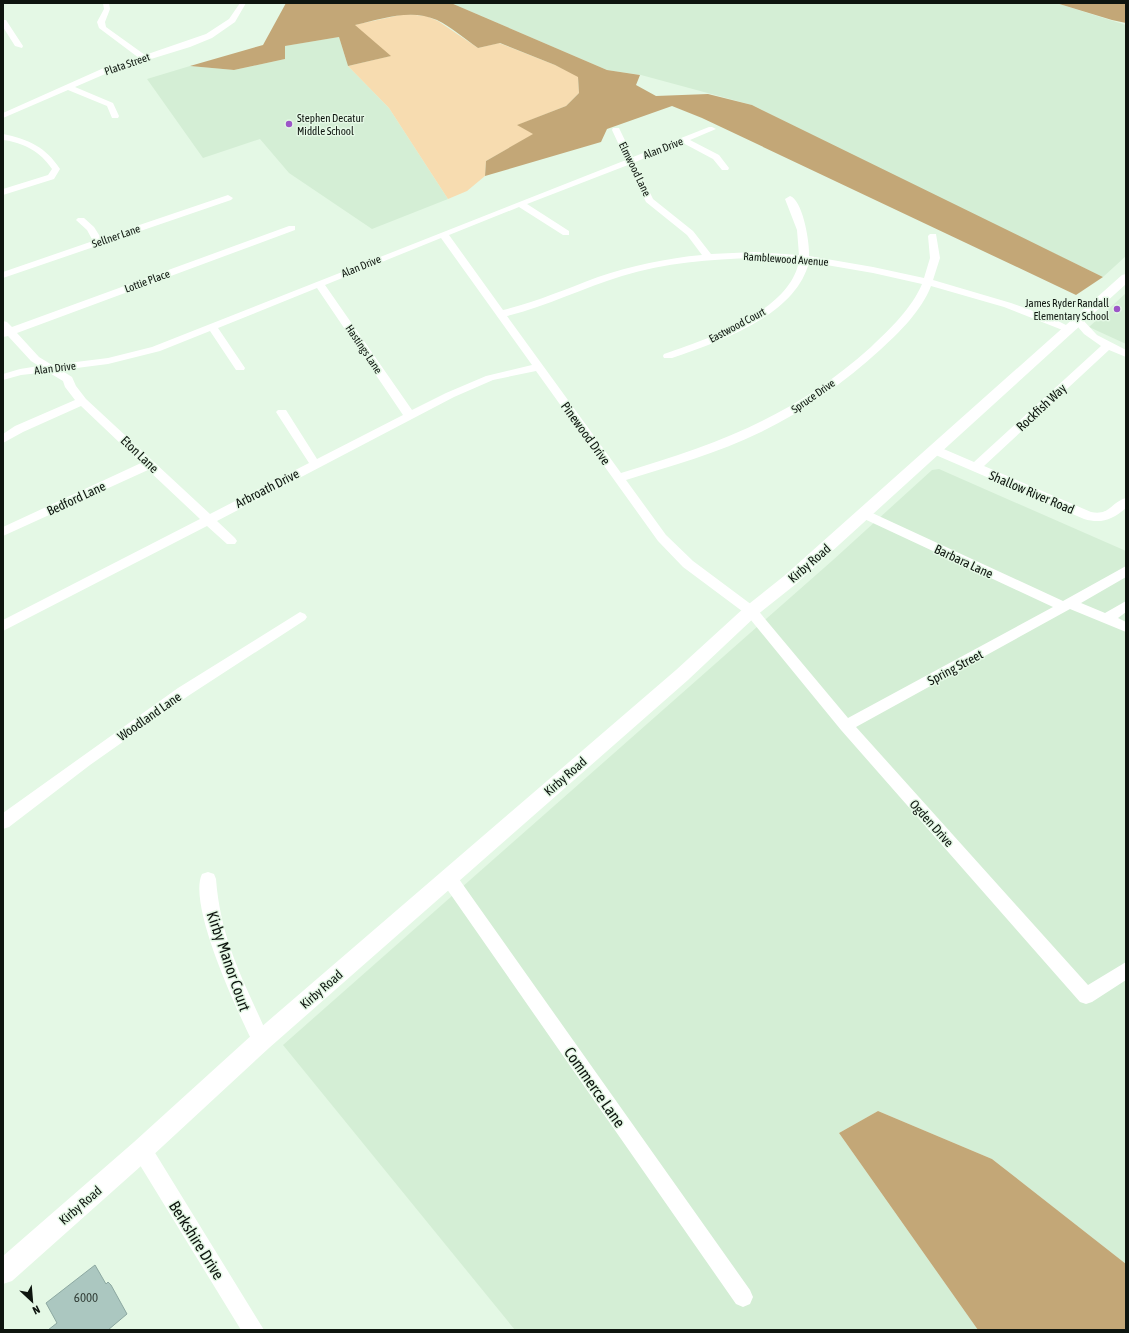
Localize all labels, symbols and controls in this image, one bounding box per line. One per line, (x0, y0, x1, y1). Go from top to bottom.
street label: Plata Street (103, 51, 151, 77)
place label: Stephen Decatur Middle School (297, 112, 365, 137)
marker: Stephen Decatur Middle School (284, 119, 294, 129)
street label: Alan Drive (641, 135, 685, 161)
street label: Elmwood Lane (617, 140, 653, 198)
street label: Sellner Lane (90, 222, 142, 250)
street label: Ramblewood Avenue (743, 250, 829, 268)
street label: Alan Drive (339, 253, 383, 279)
street label: Lottie Place (123, 267, 171, 295)
place label: James Ryder Randall Elementary School (1025, 297, 1109, 322)
marker: James Ryder Randall Elementary School (1112, 304, 1122, 314)
street label: Eastwood Court (707, 305, 767, 345)
street label: Hastings Lane (343, 322, 385, 376)
street label: Alan Drive (34, 360, 76, 376)
street label: Spruce Drive (789, 377, 837, 415)
street label: Rockfish Way (1013, 380, 1070, 434)
street label: Pinewood Drive (558, 399, 614, 468)
street label: Eton Lane (118, 433, 162, 476)
street label: Arbroath Drive (233, 466, 302, 511)
street label: Shallow River Road (987, 468, 1077, 517)
street label: Bedford Lane (45, 478, 108, 519)
street label: Kirby Road (785, 541, 834, 586)
street label: Barbara Lane (932, 541, 996, 582)
street label: Spring Street (925, 646, 986, 688)
street label: Woodland Lane (114, 689, 184, 744)
street label: Kirby Road (541, 754, 590, 799)
street label: Ogden Drive (907, 797, 957, 850)
street label: Kirby Manor Court (203, 909, 255, 1014)
street label: Kirby Road (297, 967, 346, 1012)
street label: Commerce Lane (561, 1043, 629, 1131)
street label: Kirby Road (56, 1183, 105, 1228)
street label: Berkshire Drive (166, 1198, 228, 1282)
north arrow (12, 1281, 52, 1321)
house number: 6000 (74, 1290, 98, 1305)
text: N (31, 1303, 42, 1317)

